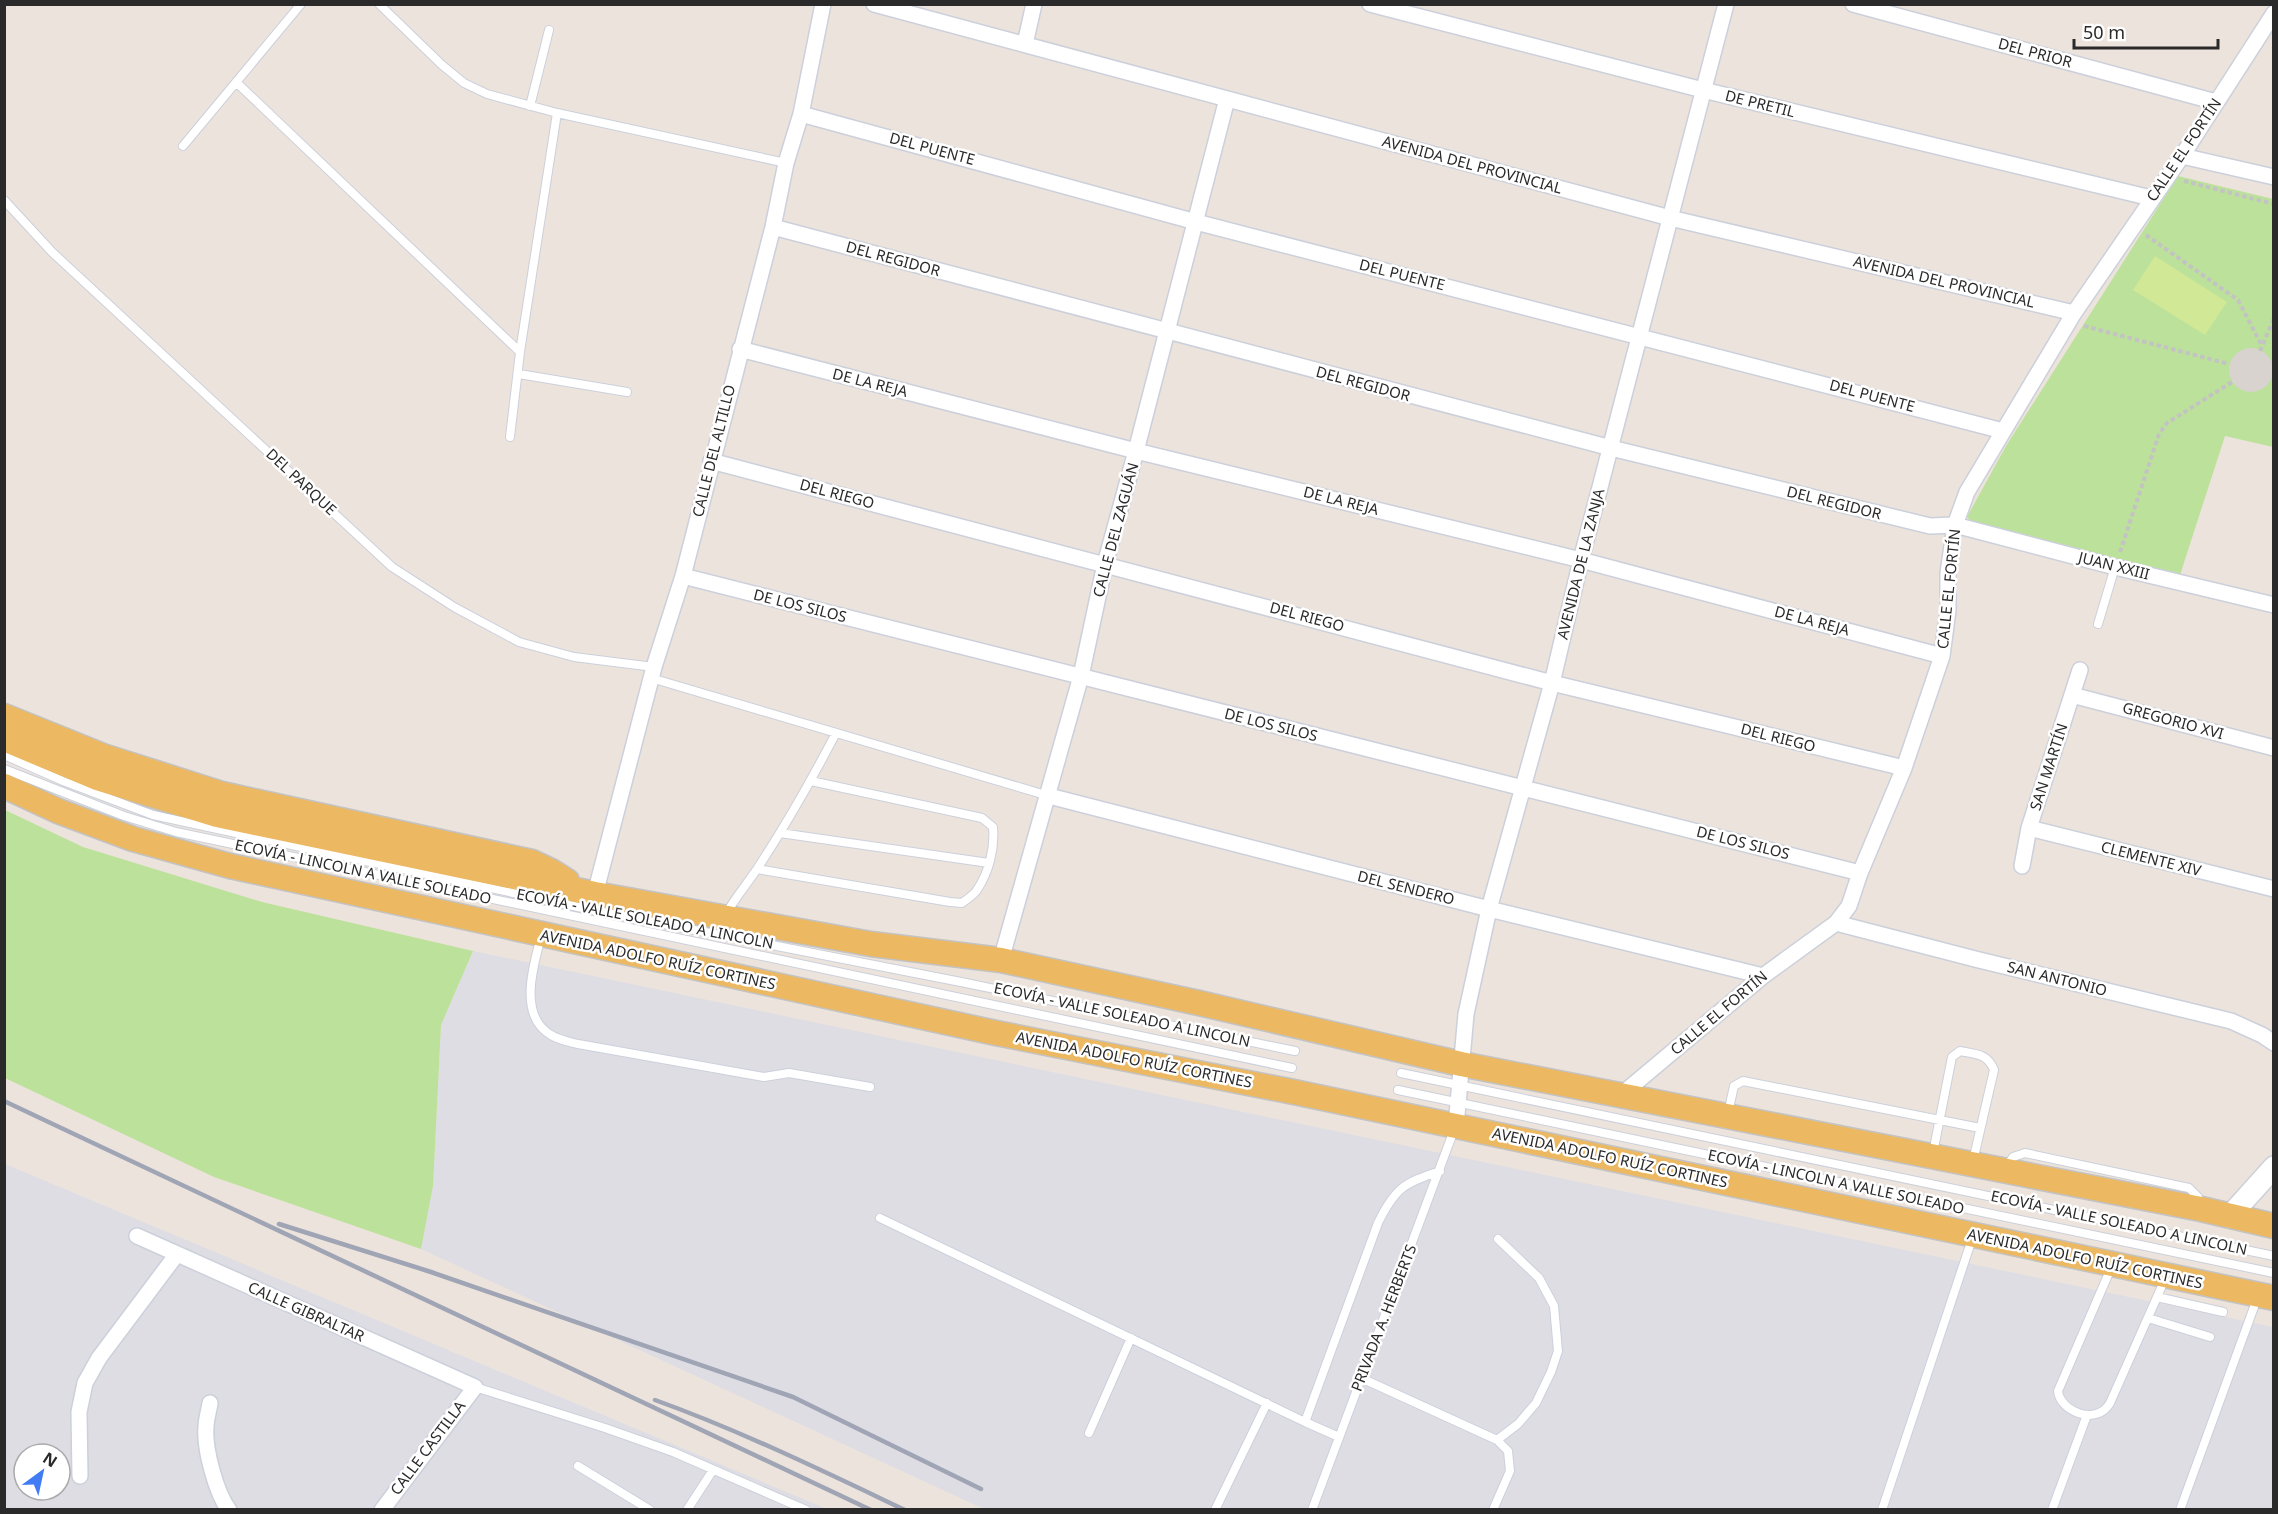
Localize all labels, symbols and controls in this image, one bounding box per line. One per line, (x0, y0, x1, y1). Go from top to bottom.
scale bar (2074, 12, 2218, 50)
text: 50 m (2083, 20, 2125, 44)
street label: DEL PRIOR (1996, 33, 2075, 72)
street label: DE PRETIL (1723, 85, 1797, 121)
street label: CALLE EL FORTÍN (2141, 94, 2225, 205)
street label: DEL PUENTE (887, 127, 977, 169)
street label: AVENIDA DEL PROVINCIAL (1380, 130, 1565, 198)
street label: DEL REGIDOR (844, 236, 943, 280)
street label: AVENIDA DEL PROVINCIAL (1852, 250, 2037, 312)
street label: DEL PUENTE (1357, 254, 1447, 294)
street label: DEL REGIDOR (1314, 361, 1413, 405)
street label: DE LA REJA (831, 363, 910, 401)
street label: DEL PUENTE (1827, 374, 1917, 416)
street label: CALLE DEL ALTILLO (687, 382, 739, 519)
street label: DEL PARQUE (262, 443, 341, 519)
street label: CALLE DEL ZAGUÁN (1087, 460, 1143, 599)
street label: DEL RIEGO (798, 473, 877, 513)
street label: DE LA REJA (1302, 481, 1381, 519)
street label: DEL REGIDOR (1785, 481, 1884, 524)
street label: AVENIDA DE LA ZANJA (1552, 486, 1609, 641)
street label: CALLE EL FORTÍN (1932, 528, 1964, 650)
street label: JUAN XXIII (2075, 546, 2152, 584)
street label: DE LOS SILOS (752, 584, 849, 626)
street label: DEL RIEGO (1268, 596, 1347, 636)
street label: DE LA REJA (1773, 600, 1852, 640)
street label: GREGORIO XVI (2120, 697, 2226, 743)
street label: DE LOS SILOS (1223, 703, 1320, 745)
street label: DEL RIEGO (1739, 718, 1818, 756)
street label: SAN MARTÍN (2025, 721, 2072, 813)
street label: DE LOS SILOS (1695, 821, 1792, 863)
street label: ECOVÍA - LINCOLN A VALLE SOLEADO (233, 834, 493, 908)
street label: CLEMENTE XIV (2099, 836, 2203, 880)
street label: DEL SENDERO (1356, 865, 1457, 909)
street label: ECOVÍA - VALLE SOLEADO A LINCOLN (515, 883, 776, 953)
street label: AVENIDA ADOLFO RUÍZ CORTINES (539, 924, 778, 994)
street label: SAN ANTONIO (2005, 956, 2109, 1000)
street label: CALLE EL FORTÍN (1666, 966, 1771, 1059)
street label: ECOVÍA - VALLE SOLEADO A LINCOLN (992, 977, 1252, 1051)
street label: AVENIDA ADOLFO RUÍZ CORTINES (1015, 1026, 1254, 1092)
street label: AVENIDA ADOLFO RUÍZ CORTINES (1491, 1122, 1730, 1192)
street label: ECOVÍA - LINCOLN A VALLE SOLEADO (1706, 1144, 1966, 1218)
street label: ECOVÍA - VALLE SOLEADO A LINCOLN (1989, 1185, 2249, 1259)
street label: AVENIDA ADOLFO RUÍZ CORTINES (1966, 1223, 2205, 1293)
street label: PRIVADA A. HERBERTS (1346, 1241, 1420, 1394)
street label: CALLE GIBRALTAR (245, 1276, 368, 1346)
street label: CALLE CASTILLA (385, 1396, 469, 1499)
north arrow (12, 1442, 72, 1502)
text: N (39, 1447, 62, 1472)

